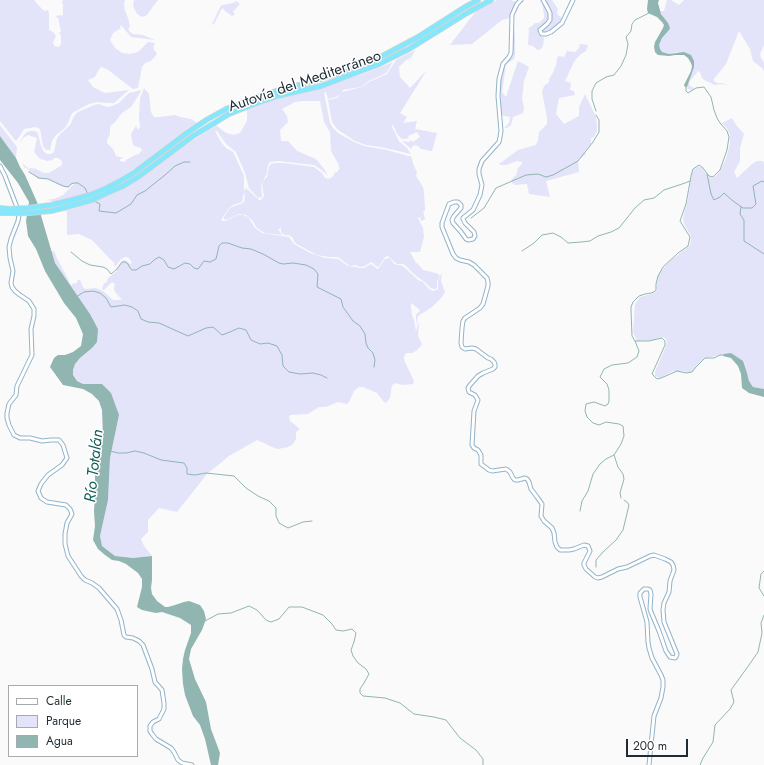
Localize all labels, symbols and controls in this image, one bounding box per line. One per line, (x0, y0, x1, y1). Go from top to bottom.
street label: Autovía del Mediterráneo (226, 47, 384, 117)
water label: Río Totalán (82, 429, 108, 503)
legend (8, 685, 138, 757)
text: Calle (46, 692, 72, 710)
text: Parque (46, 712, 81, 730)
scale bar (628, 731, 690, 757)
text: Agua (46, 732, 73, 750)
text: 200 m (633, 737, 667, 755)

